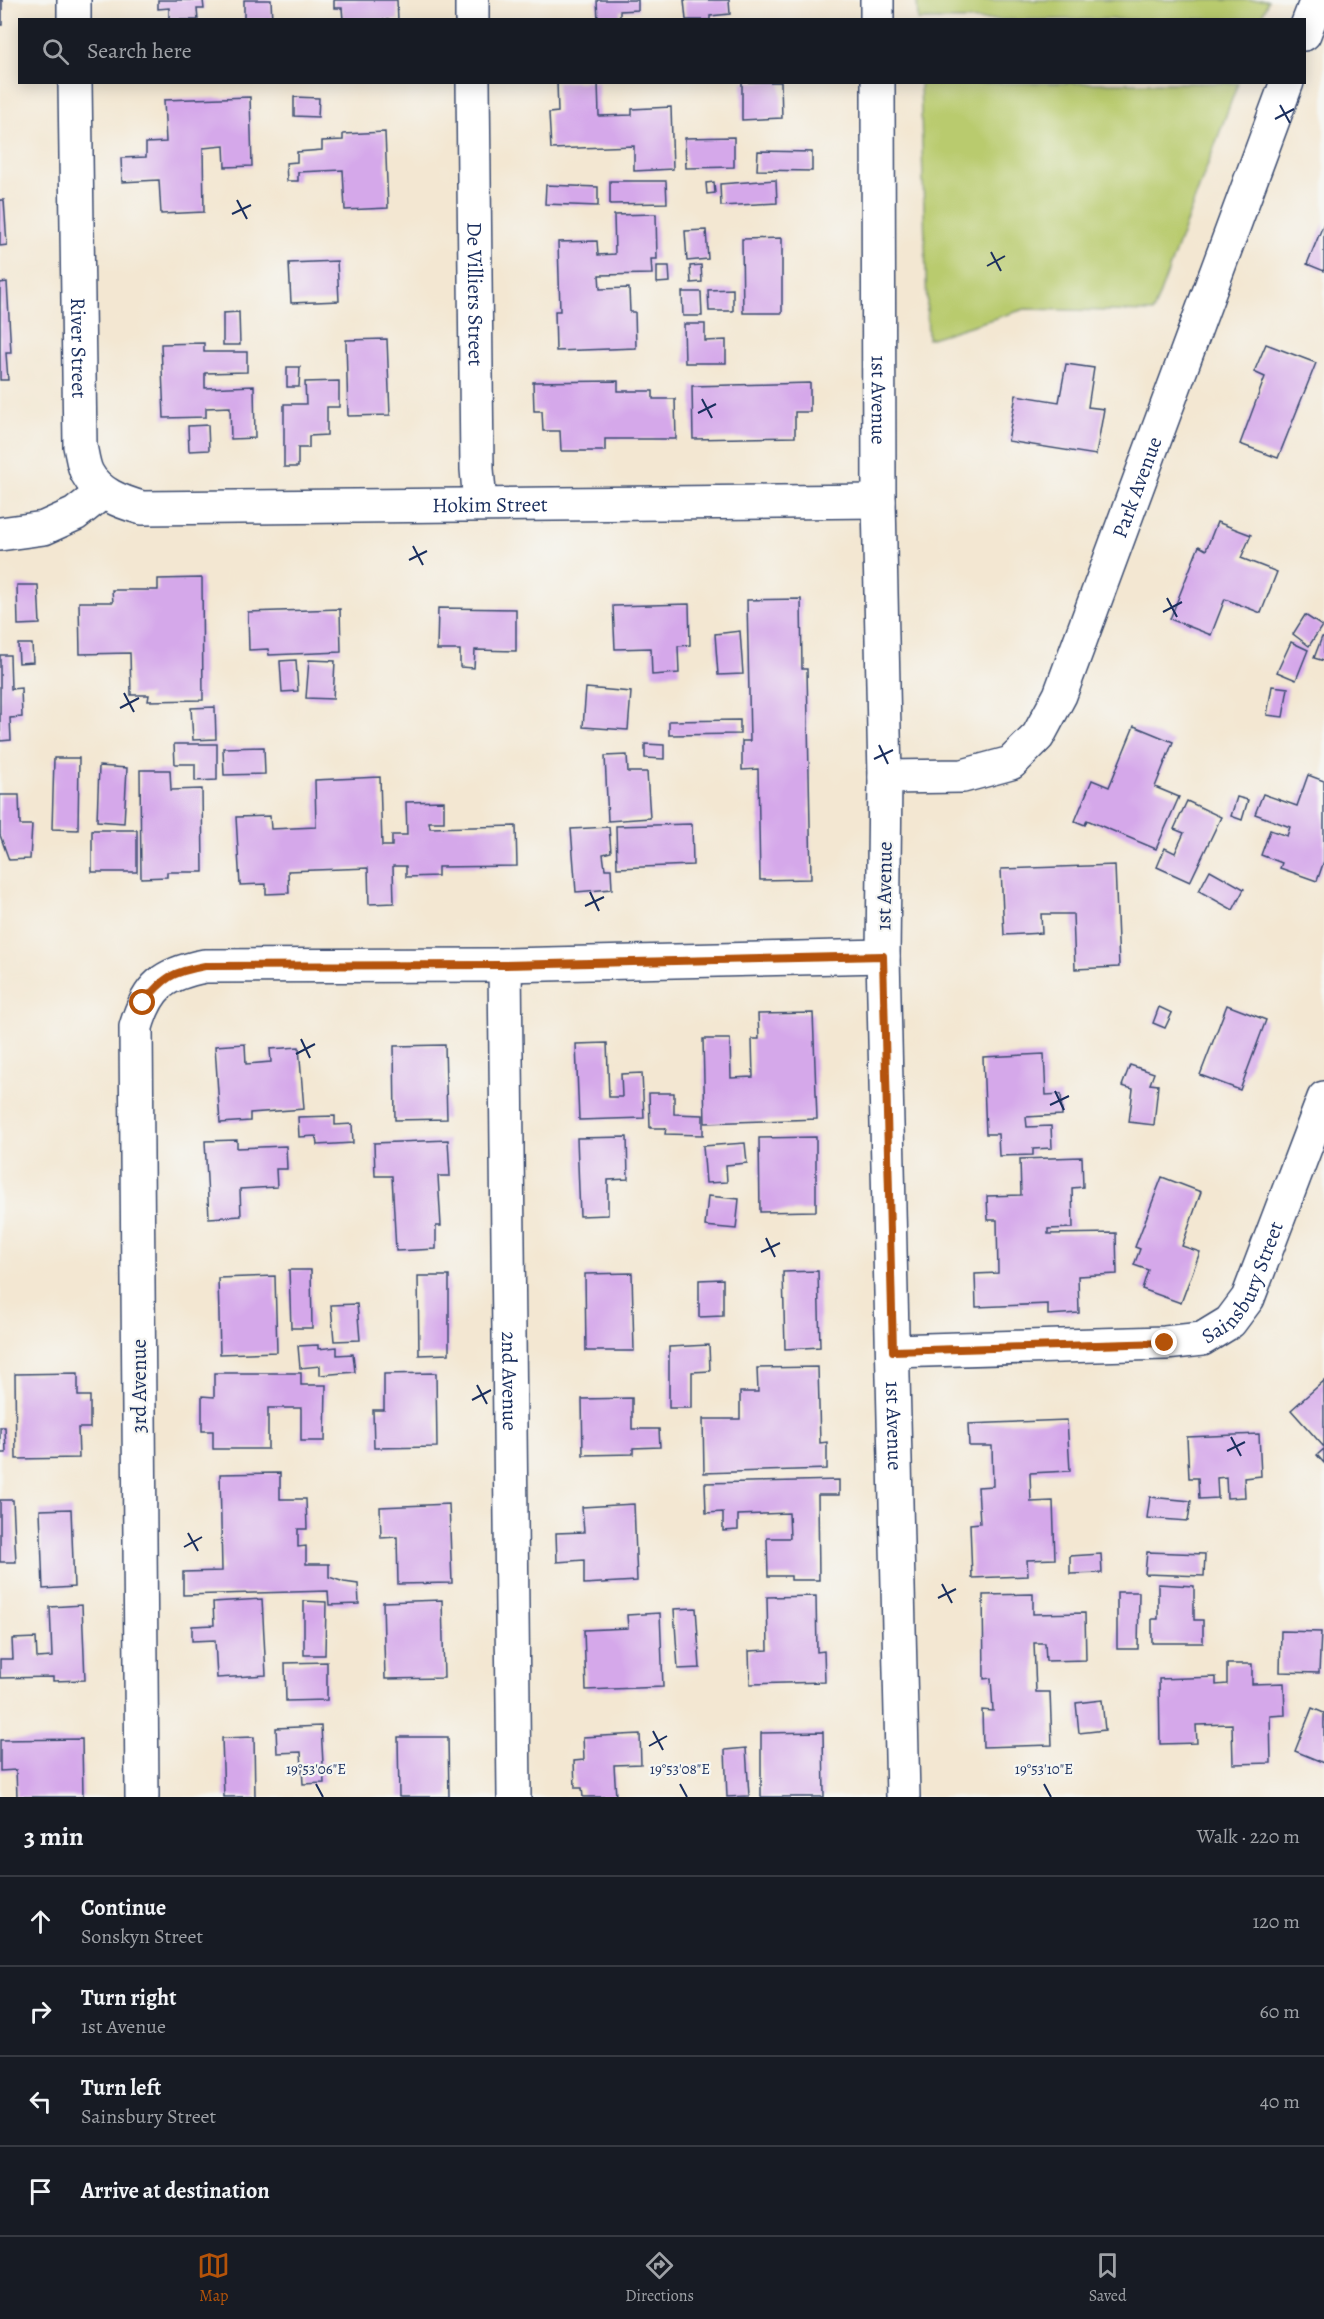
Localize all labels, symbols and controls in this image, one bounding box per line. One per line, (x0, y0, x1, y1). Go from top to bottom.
search box (18, 18, 1306, 84)
icon: search (39, 35, 72, 68)
text: Search here (87, 36, 192, 66)
street label: De Villiers Street (460, 222, 490, 366)
street label: River Street (64, 297, 93, 399)
street label: 1st Avenue (865, 355, 893, 445)
street label: Park Avenue (1105, 433, 1169, 542)
street label: Hokim Street (432, 490, 548, 519)
street label: 1st Avenue (869, 841, 899, 931)
route start (129, 989, 155, 1015)
street label: Sainsbury Street (1196, 1217, 1290, 1350)
route end (1151, 1329, 1177, 1355)
street label: 2nd Avenue (495, 1331, 524, 1431)
street label: 3rd Avenue (125, 1339, 153, 1433)
street label: 1st Avenue (879, 1381, 909, 1471)
text: 19°53'06"E (286, 1759, 346, 1779)
text: 19°53'08"E (650, 1759, 710, 1779)
text: 19°53'10"E (1015, 1759, 1073, 1779)
text: 3 min (24, 1819, 84, 1854)
text: Walk · 220 m (1197, 1823, 1300, 1850)
text: Continue (81, 1893, 166, 1923)
icon: ahead (24, 1905, 57, 1938)
text: 120 m (1252, 1908, 1300, 1935)
text: Sonskyn Street (81, 1923, 203, 1950)
text: Turn right (81, 1983, 177, 2013)
icon: right (24, 1995, 57, 2028)
text: 60 m (1260, 1998, 1300, 2025)
text: 1st Avenue (81, 2013, 166, 2040)
text: Turn left (81, 2073, 161, 2103)
icon: left (24, 2085, 57, 2118)
text: 40 m (1260, 2088, 1300, 2115)
text: Sainsbury Street (81, 2103, 216, 2130)
icon: arrive (24, 2175, 57, 2208)
text: Arrive at destination (81, 2176, 270, 2206)
tab: Map (197, 2249, 230, 2307)
tab: Directions (625, 2249, 694, 2307)
tab: Saved (1089, 2249, 1127, 2307)

